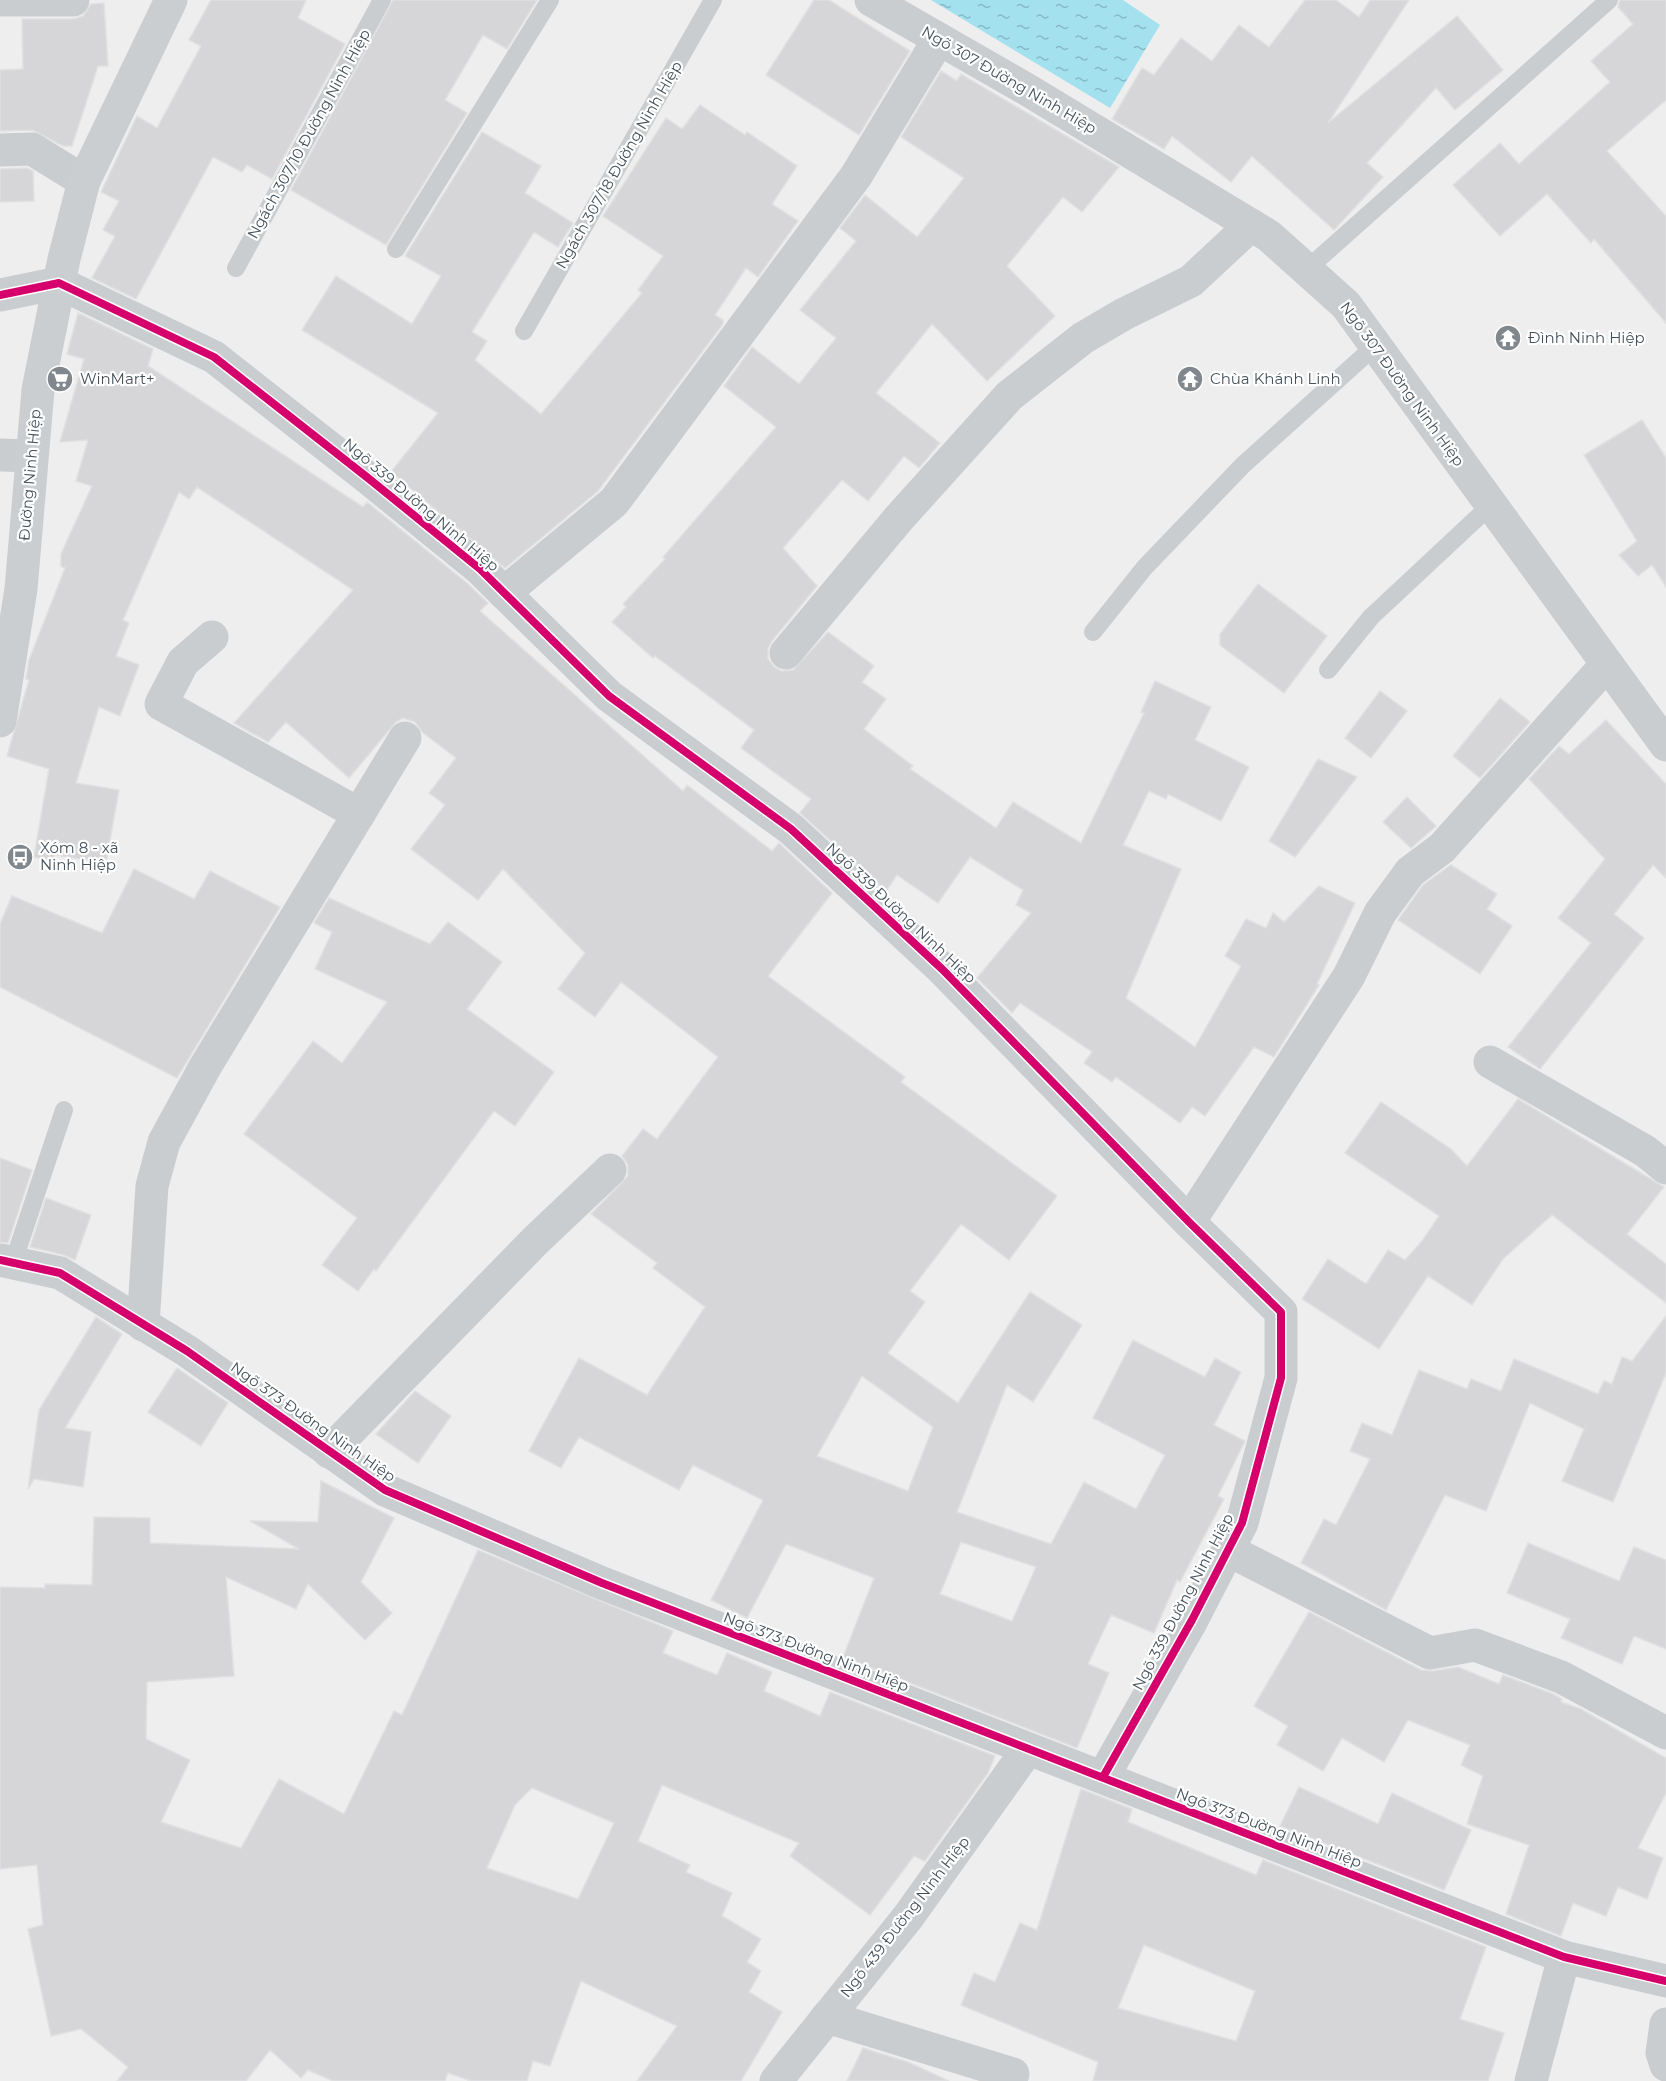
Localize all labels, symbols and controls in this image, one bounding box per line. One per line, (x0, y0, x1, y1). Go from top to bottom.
street label: Ngõ 307 Đường Ninh Hiệp (918, 22, 1100, 138)
street label: Ngách 307/10 Đường Ninh Hiệp (243, 26, 374, 242)
street label: Ngách 307/18 Đường Ninh Hiệp (551, 58, 686, 272)
street label: Ngõ 307 Đường Ninh Hiệp (1336, 298, 1469, 470)
temple icon: Đình Ninh Hiệp (1493, 323, 1523, 353)
place label: Đình Ninh Hiệp (1528, 328, 1645, 347)
supermarket icon: WinMart+ (45, 364, 75, 394)
temple icon: Chùa Khánh Linh (1175, 364, 1205, 394)
place label: WinMart+ (80, 369, 155, 388)
place label: Chùa Khánh Linh (1210, 369, 1341, 388)
street label: Đường Ninh Hiệp (14, 408, 45, 542)
street label: Ngõ 339 Đường Ninh Hiệp (339, 434, 503, 575)
place label: Xóm 8 - xã Ninh Hiệp (40, 838, 119, 874)
street label: Ngõ 339 Đường Ninh Hiệp (823, 838, 980, 987)
bus stop icon: Xóm 8 - xã Ninh Hiệp (5, 842, 35, 872)
street label: Ngõ 373 Đường Ninh Hiệp (227, 1357, 399, 1486)
street label: Ngõ 339 Đường Ninh Hiệp (1128, 1510, 1237, 1694)
street label: Ngõ 373 Đường Ninh Hiệp (721, 1607, 912, 1696)
street label: Ngõ 373 Đường Ninh Hiệp (1174, 1783, 1365, 1872)
street label: Ngõ 439 Đường Ninh Hiệp (836, 1832, 973, 2001)

